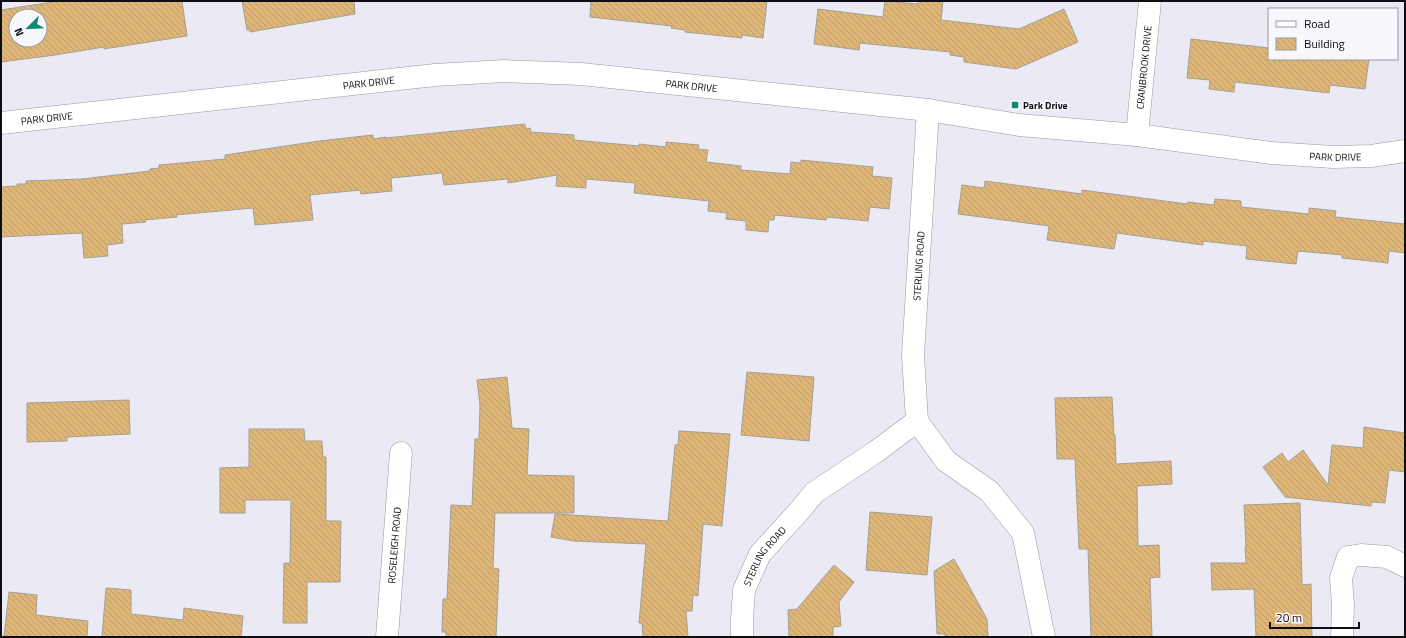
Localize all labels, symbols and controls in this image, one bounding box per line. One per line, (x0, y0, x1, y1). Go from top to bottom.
north arrow (8, 8, 48, 48)
legend (1268, 8, 1398, 60)
text: Road (1304, 14, 1330, 33)
street label: CRANBROOK DRIVE (1133, 24, 1156, 110)
text: N (10, 25, 28, 39)
text: Building (1304, 34, 1345, 53)
street label: PARK DRIVE (342, 72, 396, 93)
street label: PARK DRIVE (665, 76, 719, 96)
place label: Park Drive (1023, 98, 1068, 113)
marker: Park Drive (1010, 100, 1020, 110)
street label: PARK DRIVE (20, 108, 74, 129)
street label: PARK DRIVE (1309, 148, 1362, 165)
street label: STERLING ROAD (909, 231, 929, 301)
street label: ROSELEIGH ROAD (384, 506, 405, 584)
street label: STERLING ROAD (740, 523, 790, 589)
scale bar (1270, 604, 1359, 630)
text: 20 m (1276, 608, 1302, 627)

